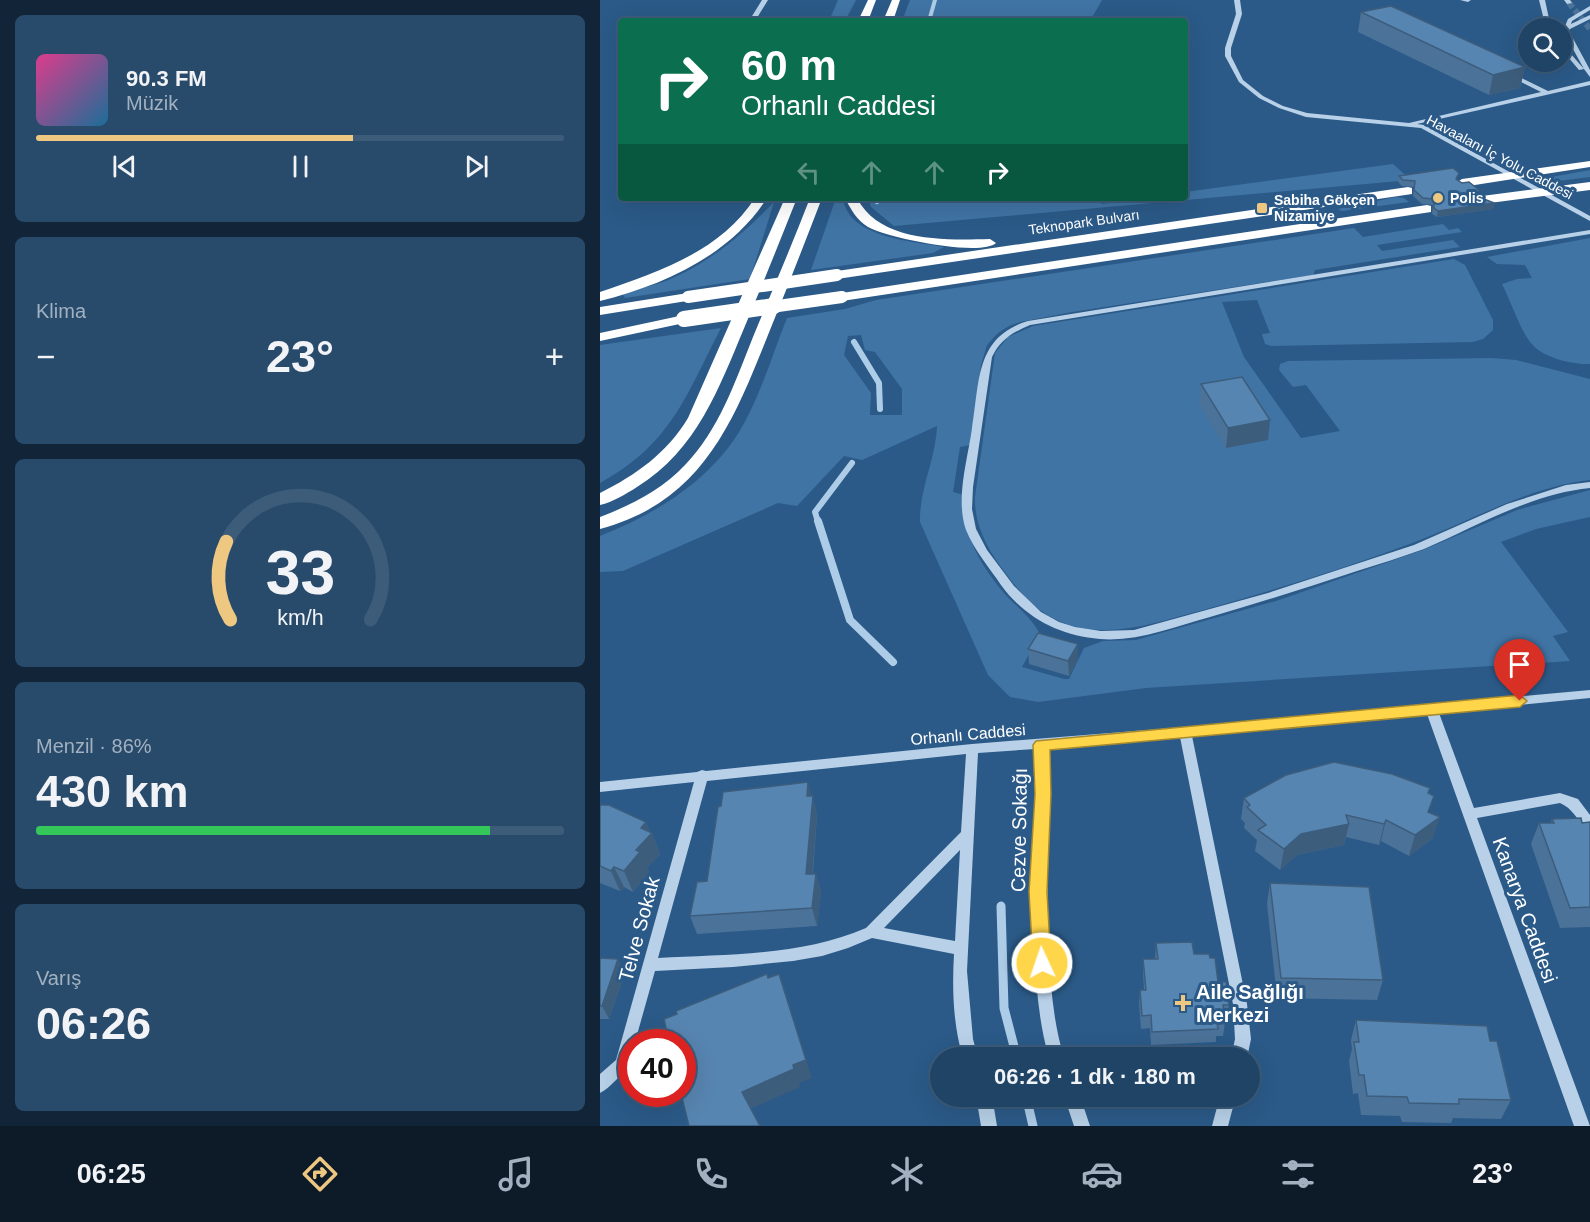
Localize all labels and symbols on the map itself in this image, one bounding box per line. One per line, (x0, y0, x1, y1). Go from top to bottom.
street label: Havaalanı İç Yolu Caddesi (1424, 111, 1576, 202)
place label: Polis (1450, 190, 1484, 206)
marker: Polis (1431, 191, 1445, 205)
place label: Sabiha Gökçen Nizamiye (1274, 192, 1375, 224)
marker: Sabiha Gökçen Nizamiye (1255, 201, 1269, 215)
street label: Teknopark Bulvarı (1027, 206, 1141, 238)
pin (1494, 639, 1545, 701)
street label: Orhanlı Caddesi (910, 721, 1026, 748)
street label: Cezve Sokağı (1007, 768, 1031, 892)
street label: Kanarya Caddesi (1488, 834, 1562, 986)
street label: Telve Sokak (614, 873, 664, 984)
position arrow (1010, 931, 1074, 995)
place label: Aile Sağlığı Merkezi (1196, 981, 1304, 1026)
marker: Aile Sağlığı Merkezi (1174, 994, 1192, 1012)
speed limit sign: 40 (618, 1029, 696, 1107)

